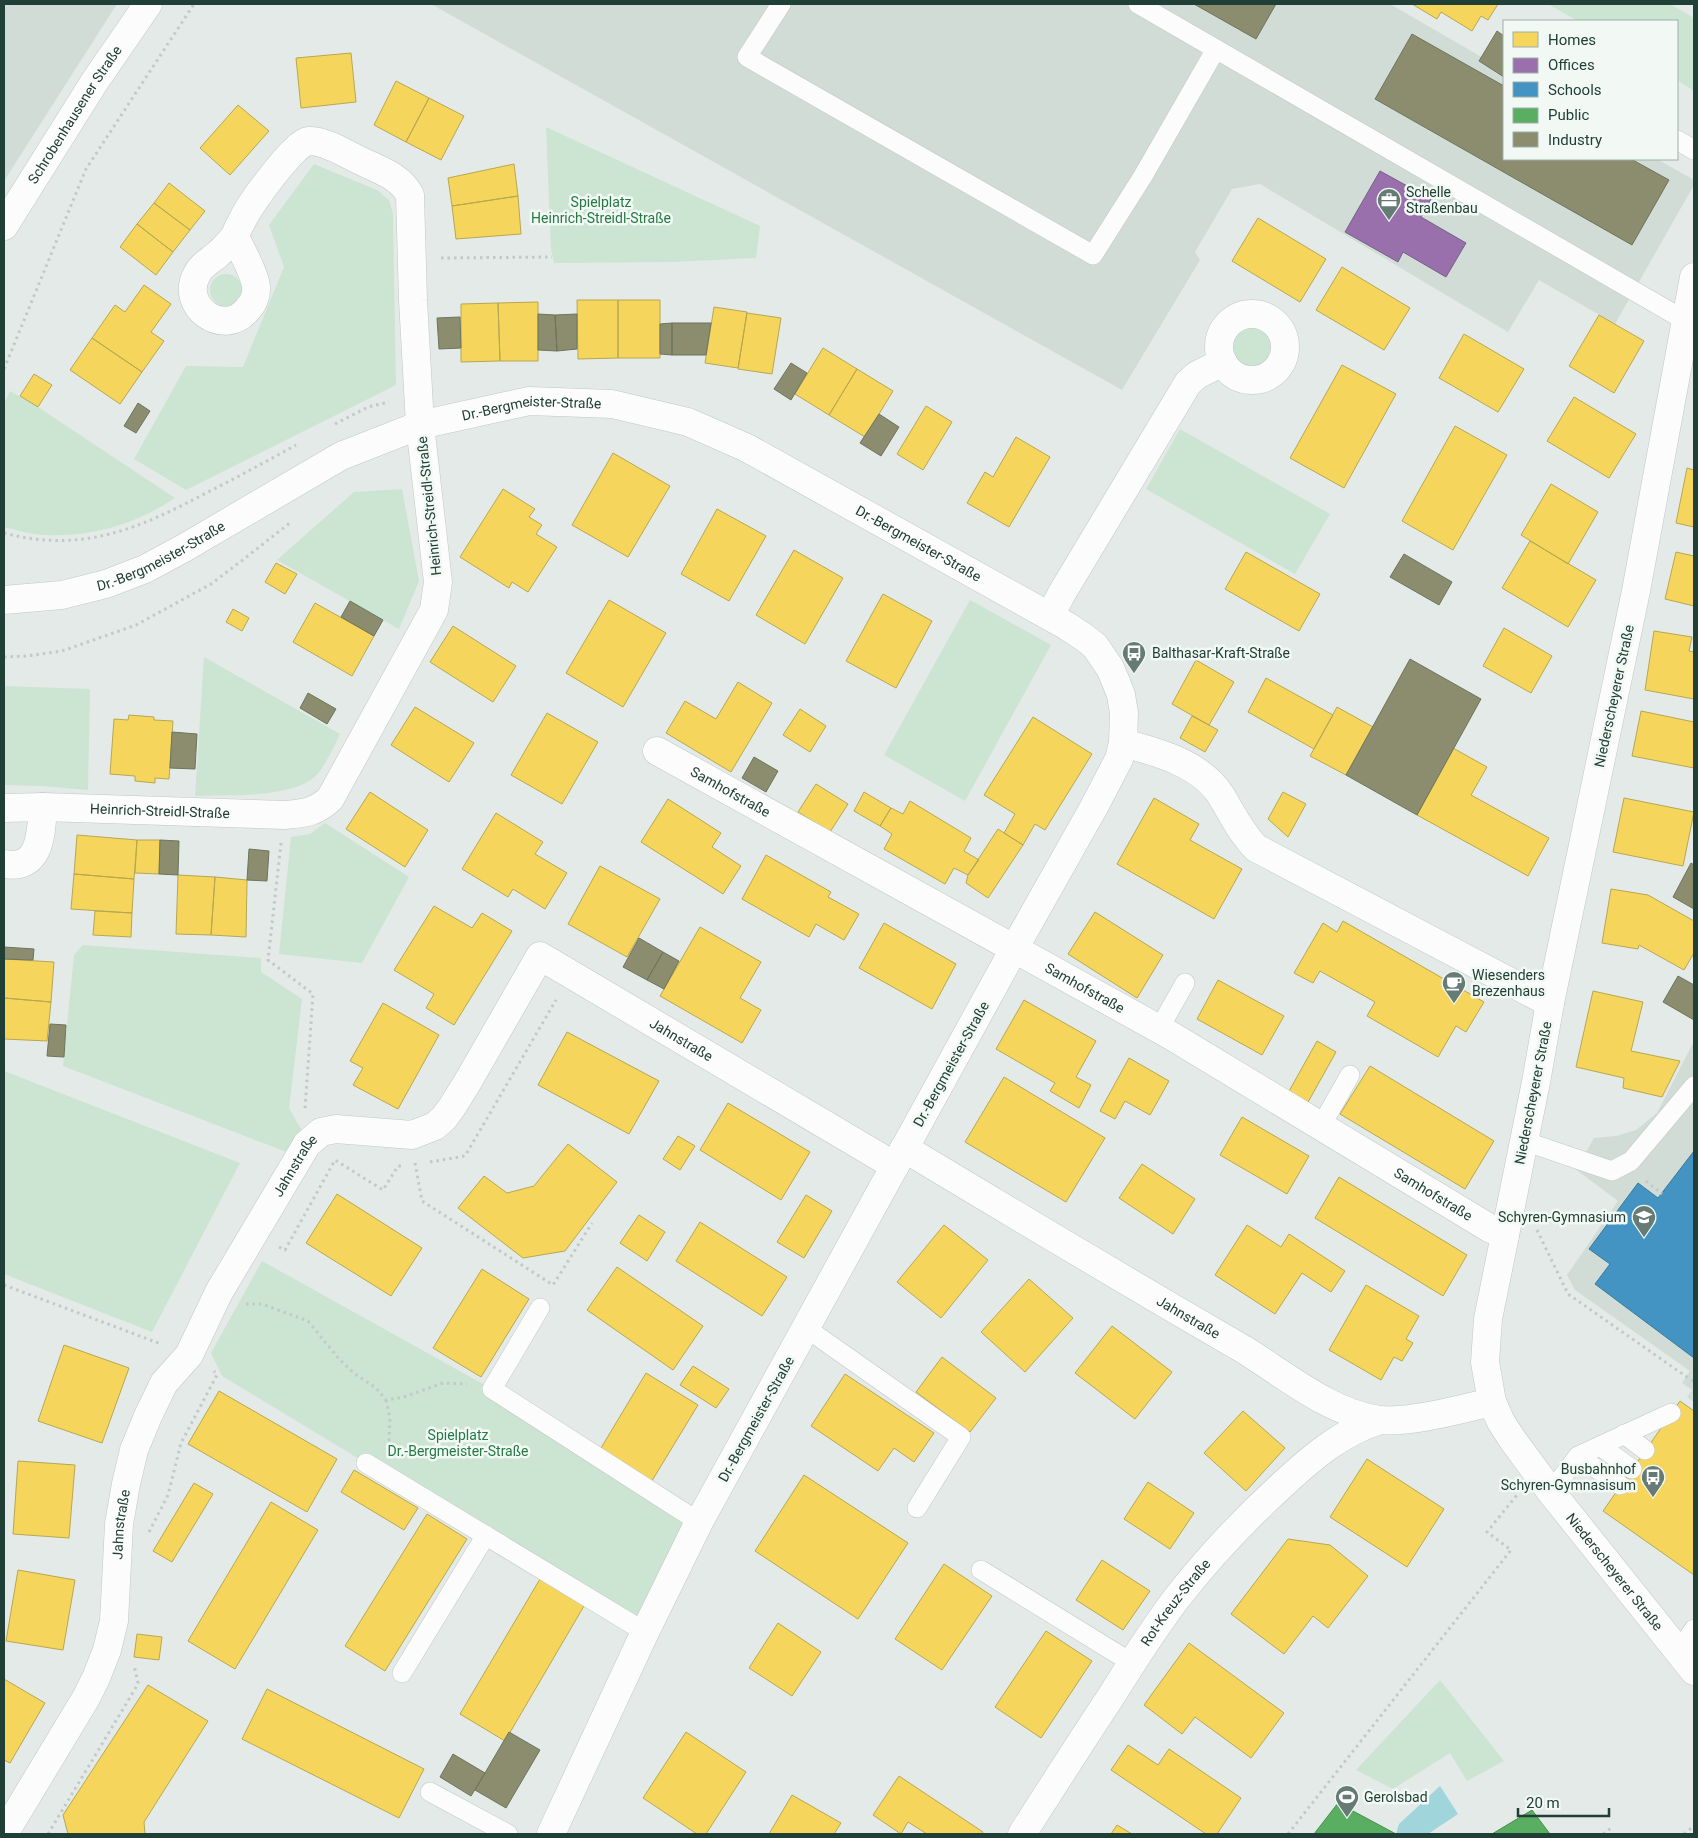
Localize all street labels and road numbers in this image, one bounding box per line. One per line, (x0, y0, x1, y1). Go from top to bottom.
street label: Schrobenhausener Straße (25, 42, 125, 187)
street label: Dr.-Bergmeister-Straße (460, 393, 602, 424)
street label: Heinrich-Streidl-Straße (414, 436, 444, 576)
street label: Dr.-Bergmeister-Straße (853, 502, 984, 585)
street label: Dr.-Bergmeister-Straße (95, 518, 228, 594)
street label: Niederscheyerer Straße (1591, 623, 1637, 769)
street label: Samhofstraße (688, 763, 773, 820)
street label: Heinrich-Streidl-Straße (90, 801, 230, 821)
street label: Samhofstraße (1042, 959, 1127, 1016)
street label: Dr.-Bergmeister-Straße (910, 998, 992, 1130)
street label: Jahnstraße (647, 1015, 716, 1064)
street label: Niederscheyerer Straße (1511, 1020, 1555, 1166)
street label: Jahnstraße (269, 1131, 320, 1200)
street label: Samhofstraße (1391, 1164, 1475, 1224)
street label: Jahnstraße (1154, 1292, 1223, 1342)
street label: Dr.-Bergmeister-Straße (715, 1353, 797, 1485)
street label: Jahnstraße (109, 1488, 133, 1560)
street label: Niederscheyerer Straße (1563, 1510, 1666, 1634)
street label: Rot-Kreuz-Straße (1137, 1556, 1214, 1649)

